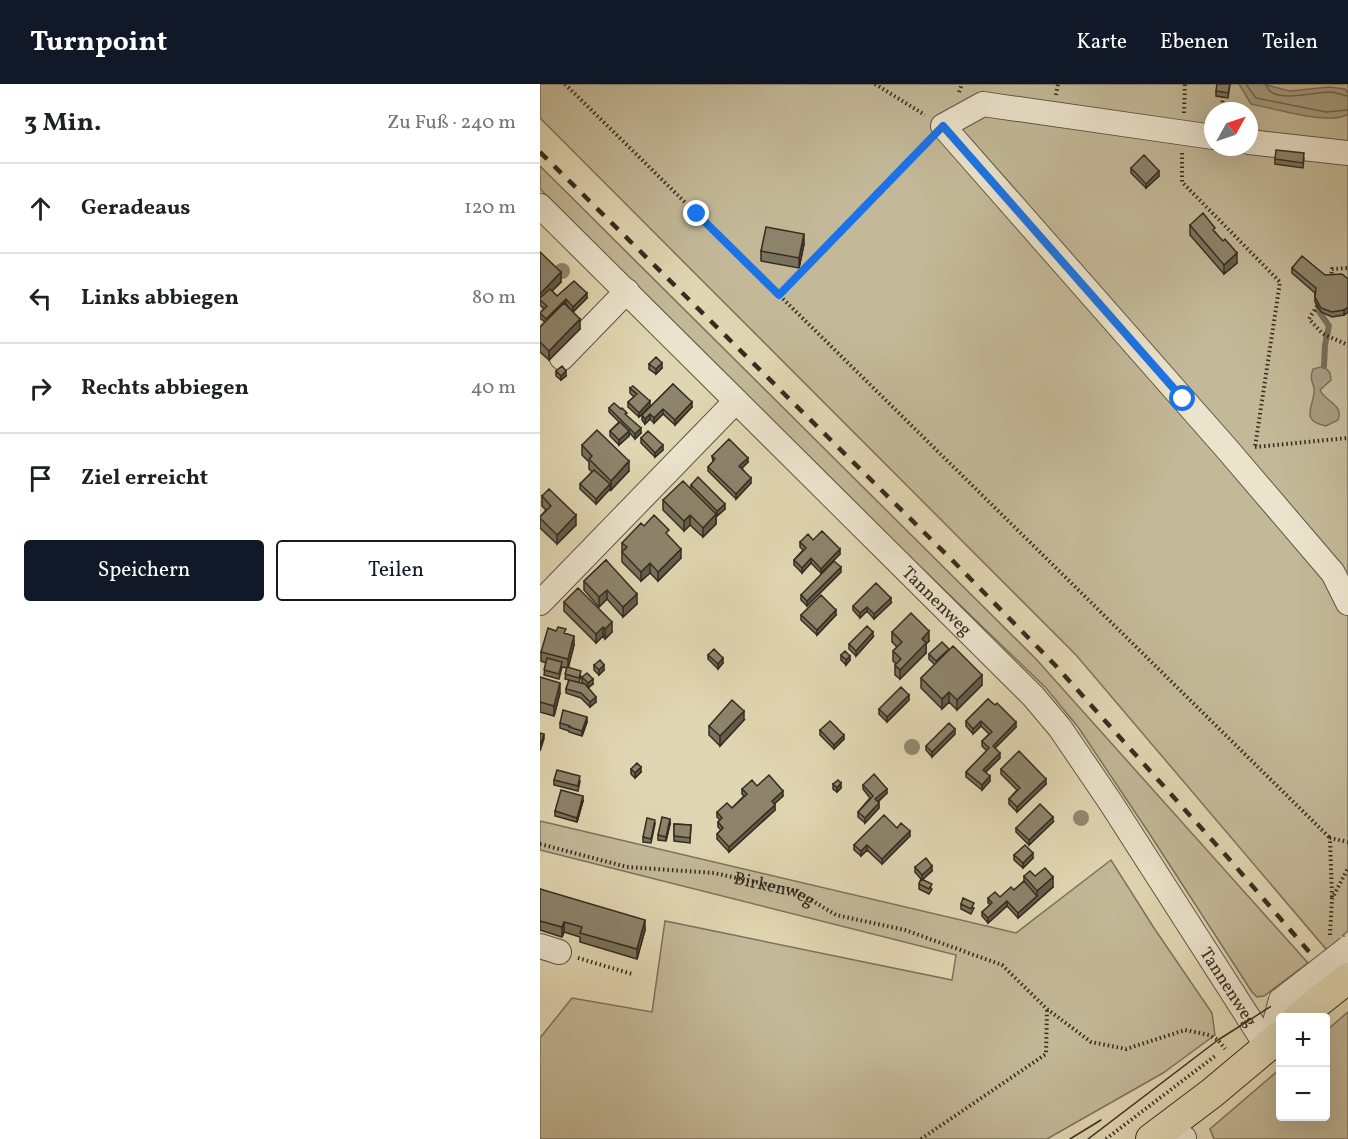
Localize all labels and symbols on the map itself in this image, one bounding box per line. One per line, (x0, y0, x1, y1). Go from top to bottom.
north arrow (1204, 102, 1258, 156)
route end (683, 200, 709, 226)
route start (1169, 385, 1195, 411)
street label: Tannenweg (895, 561, 977, 642)
street label: Birkenweg (731, 867, 819, 914)
street label: Tannenweg (1193, 943, 1262, 1032)

